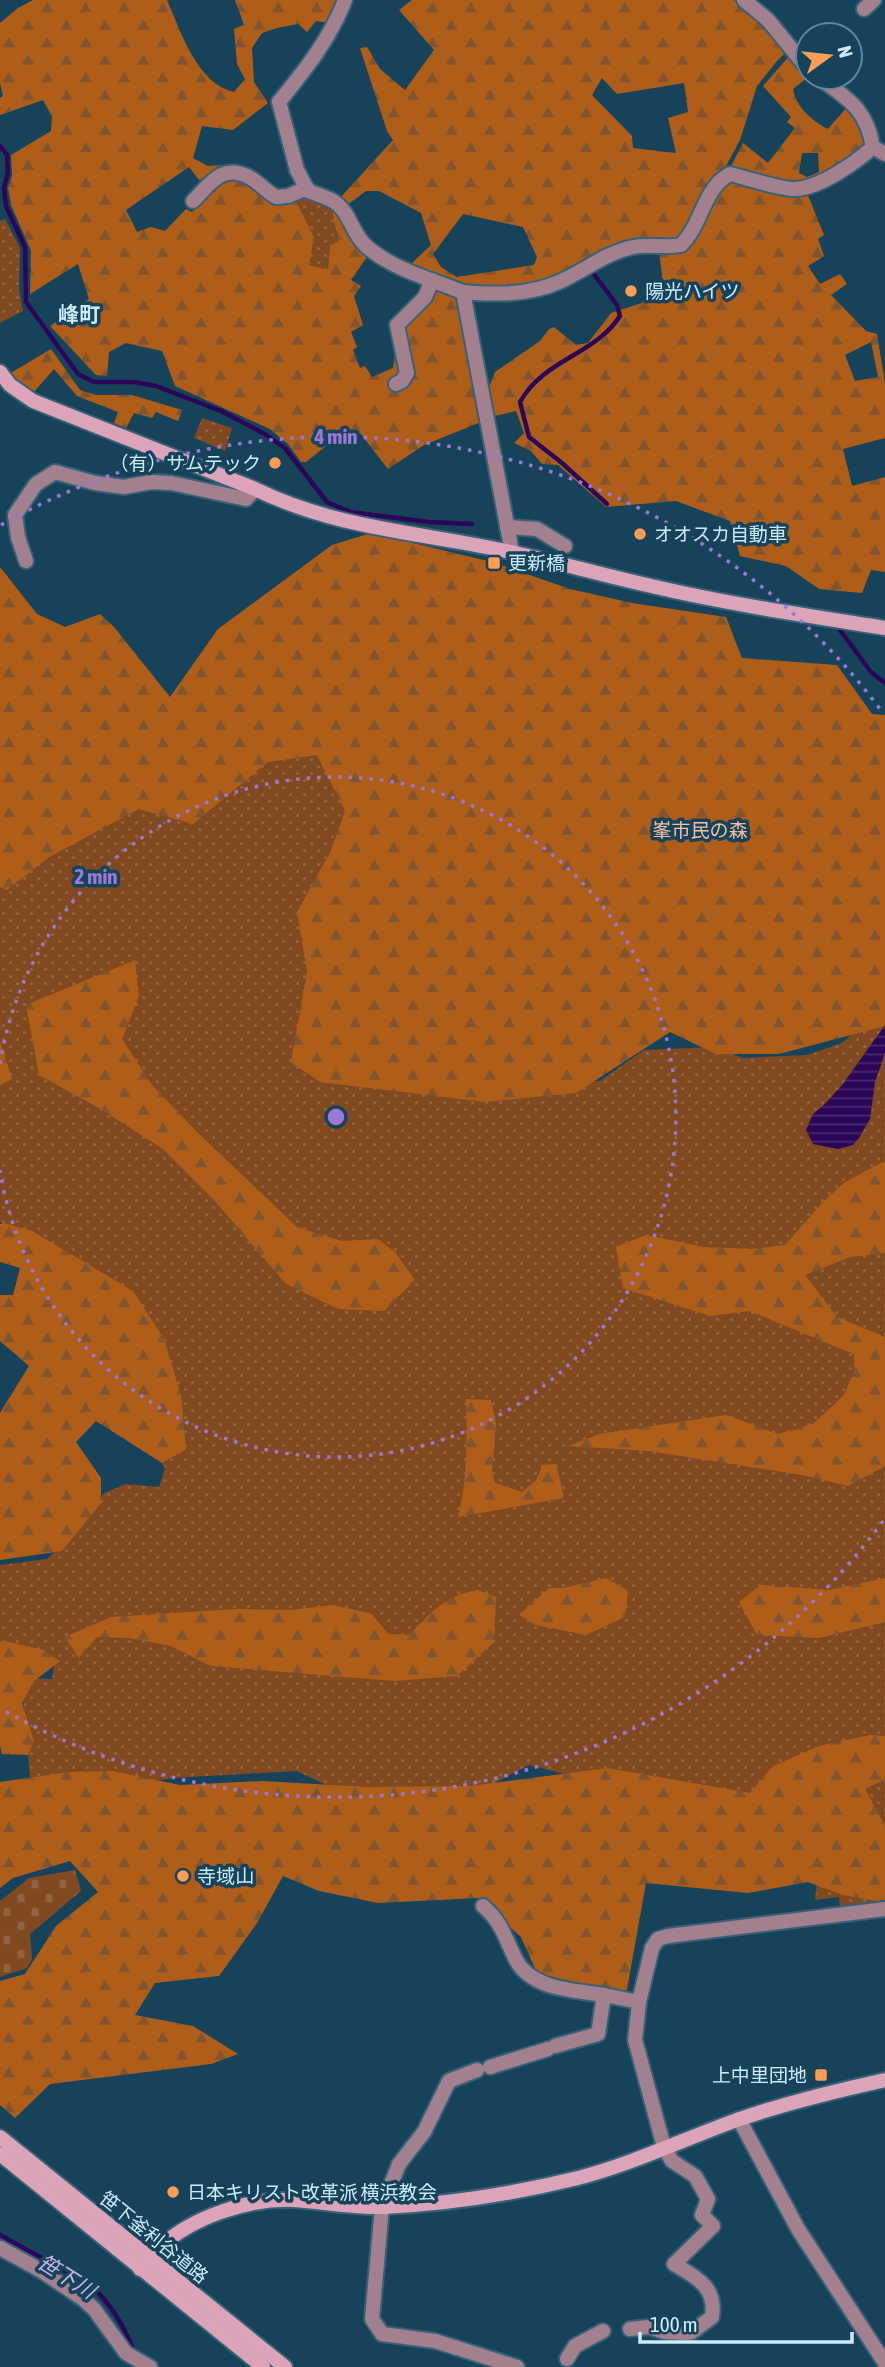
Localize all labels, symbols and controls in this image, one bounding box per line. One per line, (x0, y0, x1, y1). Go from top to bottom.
north arrow (794, 21, 864, 91)
text: N (833, 43, 857, 60)
place label: 陽光ハイツ (645, 280, 740, 302)
marker: 陽光ハイツ (623, 283, 639, 299)
district label: 峰町 (58, 302, 100, 326)
text: 4 min (314, 424, 357, 448)
place label: （有）サムテック (109, 452, 261, 474)
marker: （有）サムテック (267, 455, 283, 471)
place label: オオスカ自動車 (654, 523, 787, 545)
marker: オオスカ自動車 (632, 526, 648, 542)
place label: 更新橋 (508, 552, 565, 574)
marker: 更新橋 (486, 555, 502, 571)
park label: 峯市民の森 (652, 819, 748, 841)
text: 2 min (75, 864, 117, 888)
centre of rings (324, 1105, 348, 1129)
place label: 寺域山 (197, 1865, 254, 1887)
marker: 寺域山 (175, 1868, 191, 1884)
place label: 上中里団地 (712, 2064, 807, 2086)
marker: 上中里団地 (813, 2067, 829, 2083)
place label: 日本キリスト改革派 横浜教会 (187, 2181, 437, 2203)
marker: 日本キリスト改革派 横浜教会 (165, 2184, 181, 2200)
street label: 笹下釜利谷道路 (95, 2187, 213, 2287)
water label: 笹下川 (34, 2249, 102, 2304)
scale bar (640, 2300, 852, 2344)
text: 100 m (650, 2312, 698, 2336)

